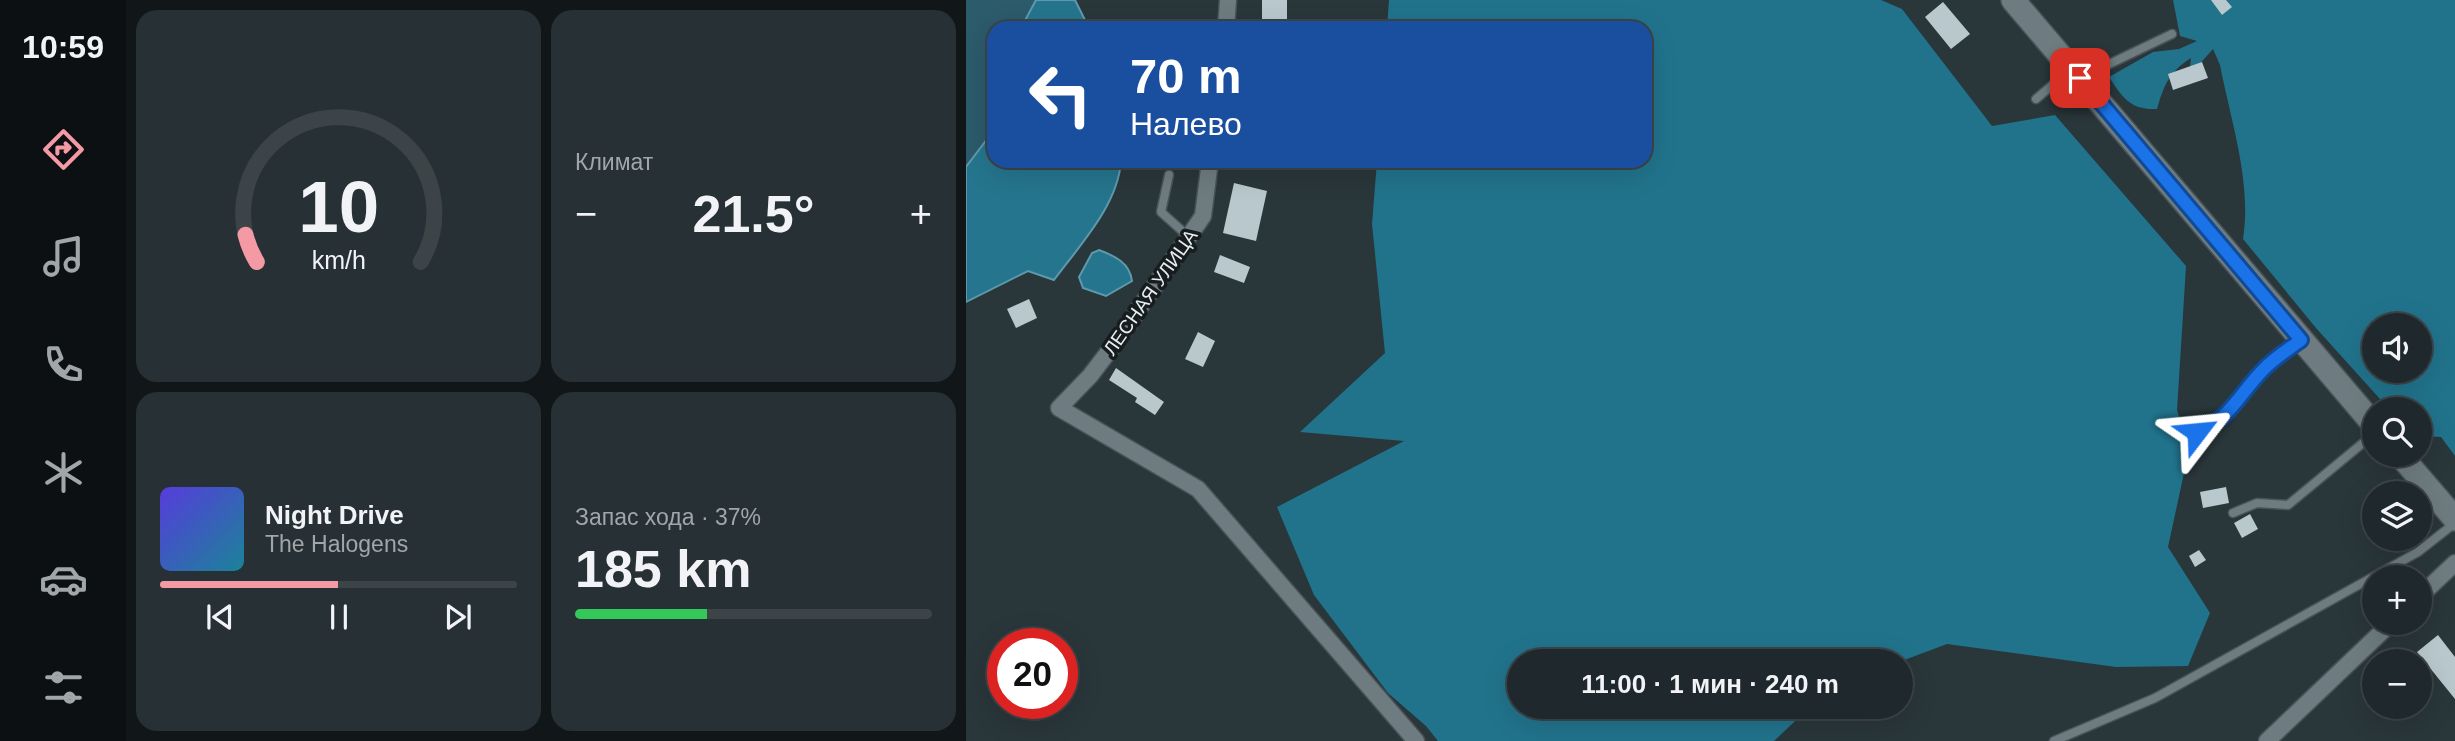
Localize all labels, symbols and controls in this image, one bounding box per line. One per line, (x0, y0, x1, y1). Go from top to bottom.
text: 10:59 (22, 29, 104, 65)
pin (2050, 48, 2110, 108)
icon: left (1015, 49, 1106, 140)
text: 70 m (1130, 49, 1242, 103)
icon: arrive (2061, 59, 2099, 97)
text: Налево (1130, 106, 1242, 142)
icon: directions (39, 125, 88, 174)
text: Климат (575, 149, 653, 175)
text: 10 (298, 166, 379, 247)
text: 21.5° (692, 185, 815, 243)
text: − (575, 193, 597, 235)
text: + (910, 193, 932, 235)
street label: ЛЕСНАЯ УЛИЦА (1099, 225, 1202, 359)
icon: music (39, 232, 88, 281)
text: km/h (311, 246, 366, 274)
map controls (2362, 313, 2432, 719)
button: sound (2362, 313, 2432, 383)
icon: phone (39, 340, 88, 389)
position arrow (2160, 395, 2234, 469)
button: search (2362, 397, 2432, 467)
icon: climate (39, 448, 88, 497)
button: layers (2362, 481, 2432, 551)
text: Night Drive (265, 500, 404, 530)
text: Запас хода · 37% (575, 504, 761, 530)
text: The Halogens (265, 531, 408, 557)
text: 185 km (575, 540, 751, 598)
icon: car (39, 555, 88, 604)
button: + (2362, 565, 2432, 635)
icon: previous (201, 598, 239, 636)
icon: pause (320, 598, 358, 636)
icon: next (439, 598, 477, 636)
speed limit sign: 20 (987, 628, 1078, 719)
button: − (2362, 649, 2432, 719)
icon: filters (39, 663, 88, 712)
text: 11:00 · 1 мин · 240 m (1581, 669, 1839, 699)

